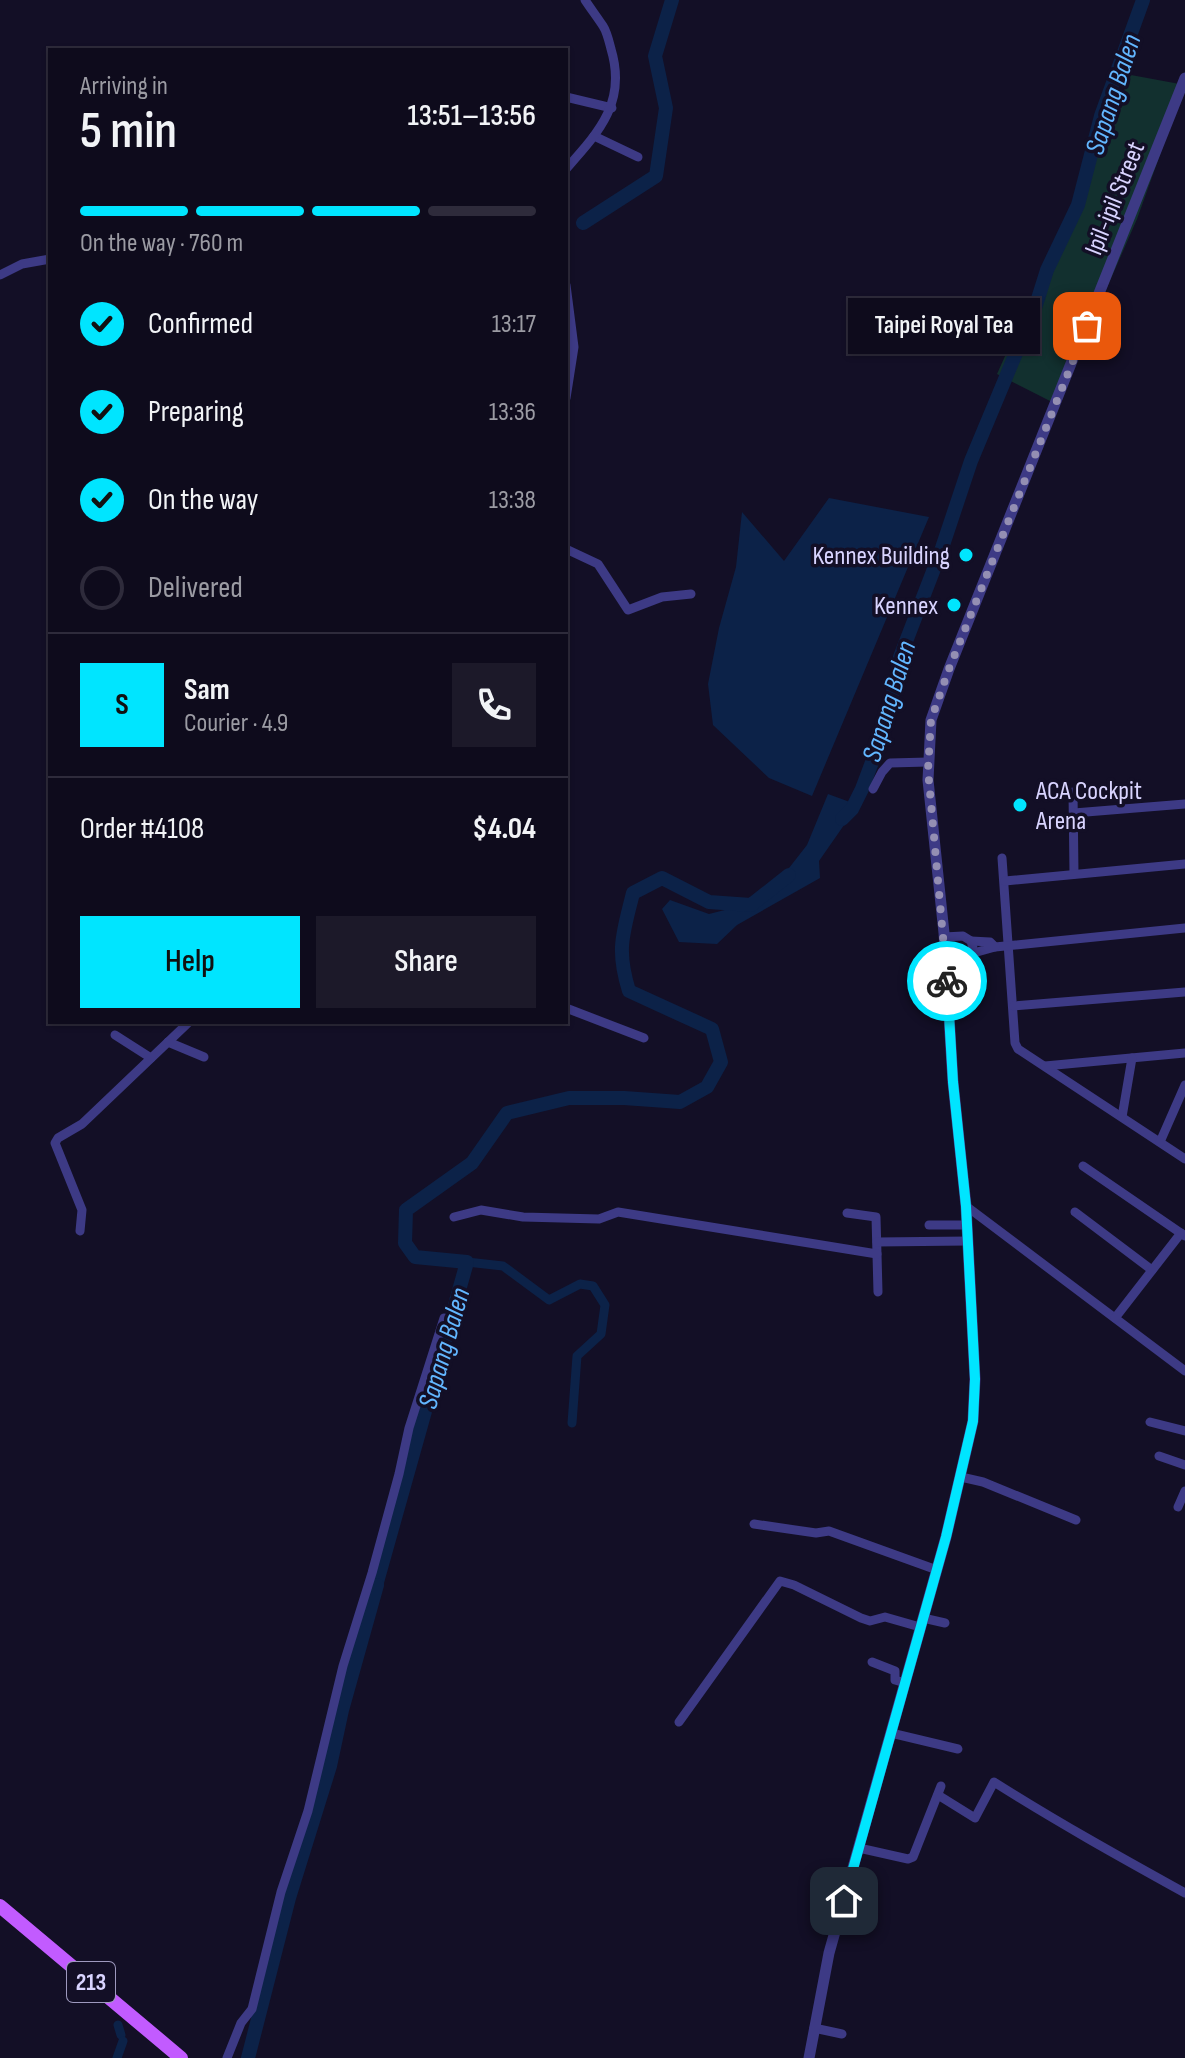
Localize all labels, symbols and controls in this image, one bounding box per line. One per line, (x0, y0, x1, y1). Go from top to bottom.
water label: Sapang Balen (1078, 30, 1148, 159)
text: Arriving in (80, 71, 168, 102)
text: 13:51–13:56 (407, 98, 536, 134)
text: 5 min (80, 100, 177, 163)
street label: Ipil-ipil Street (1079, 137, 1152, 260)
text: On the way · 760 m (80, 228, 243, 259)
pin (1053, 292, 1121, 360)
callout: Taipei Royal Tea (847, 298, 1039, 354)
icon: check (80, 302, 124, 346)
icon: bag (1065, 304, 1109, 348)
text: Confirmed (148, 306, 253, 342)
text: 13:17 (492, 309, 536, 340)
text: Taipei Royal Tea (874, 310, 1014, 341)
icon: check (80, 390, 124, 434)
text: Preparing (148, 394, 244, 430)
text: 13:36 (489, 397, 536, 428)
icon: check (80, 478, 124, 522)
text: On the way (148, 482, 258, 518)
text: 13:38 (489, 485, 536, 516)
place label: Kennex Building (813, 541, 950, 572)
marker: Kennex Building (957, 546, 975, 564)
text: Delivered (148, 570, 243, 606)
place label: Kennex (874, 591, 938, 622)
marker: Kennex (945, 596, 963, 614)
water label: Sapang Balen (855, 637, 923, 766)
button: phone (452, 663, 536, 747)
text: Sam (184, 672, 230, 708)
text: S (115, 687, 129, 723)
text: Courier · 4.9 (184, 708, 288, 739)
place label: ACA Cockpit Arena (1035, 776, 1142, 837)
marker: ACA Cockpit Arena (1011, 796, 1029, 814)
text: Order #4108 (80, 811, 204, 847)
text: $4.04 (472, 811, 536, 847)
button: Help (80, 916, 300, 1008)
button: Share (316, 916, 536, 1008)
courier (907, 941, 987, 1021)
icon: bike (925, 959, 969, 1003)
water label: Sapang Balen (411, 1284, 478, 1413)
pin (810, 1867, 878, 1935)
icon: home (822, 1879, 866, 1923)
road number: 213 (67, 1962, 115, 2002)

